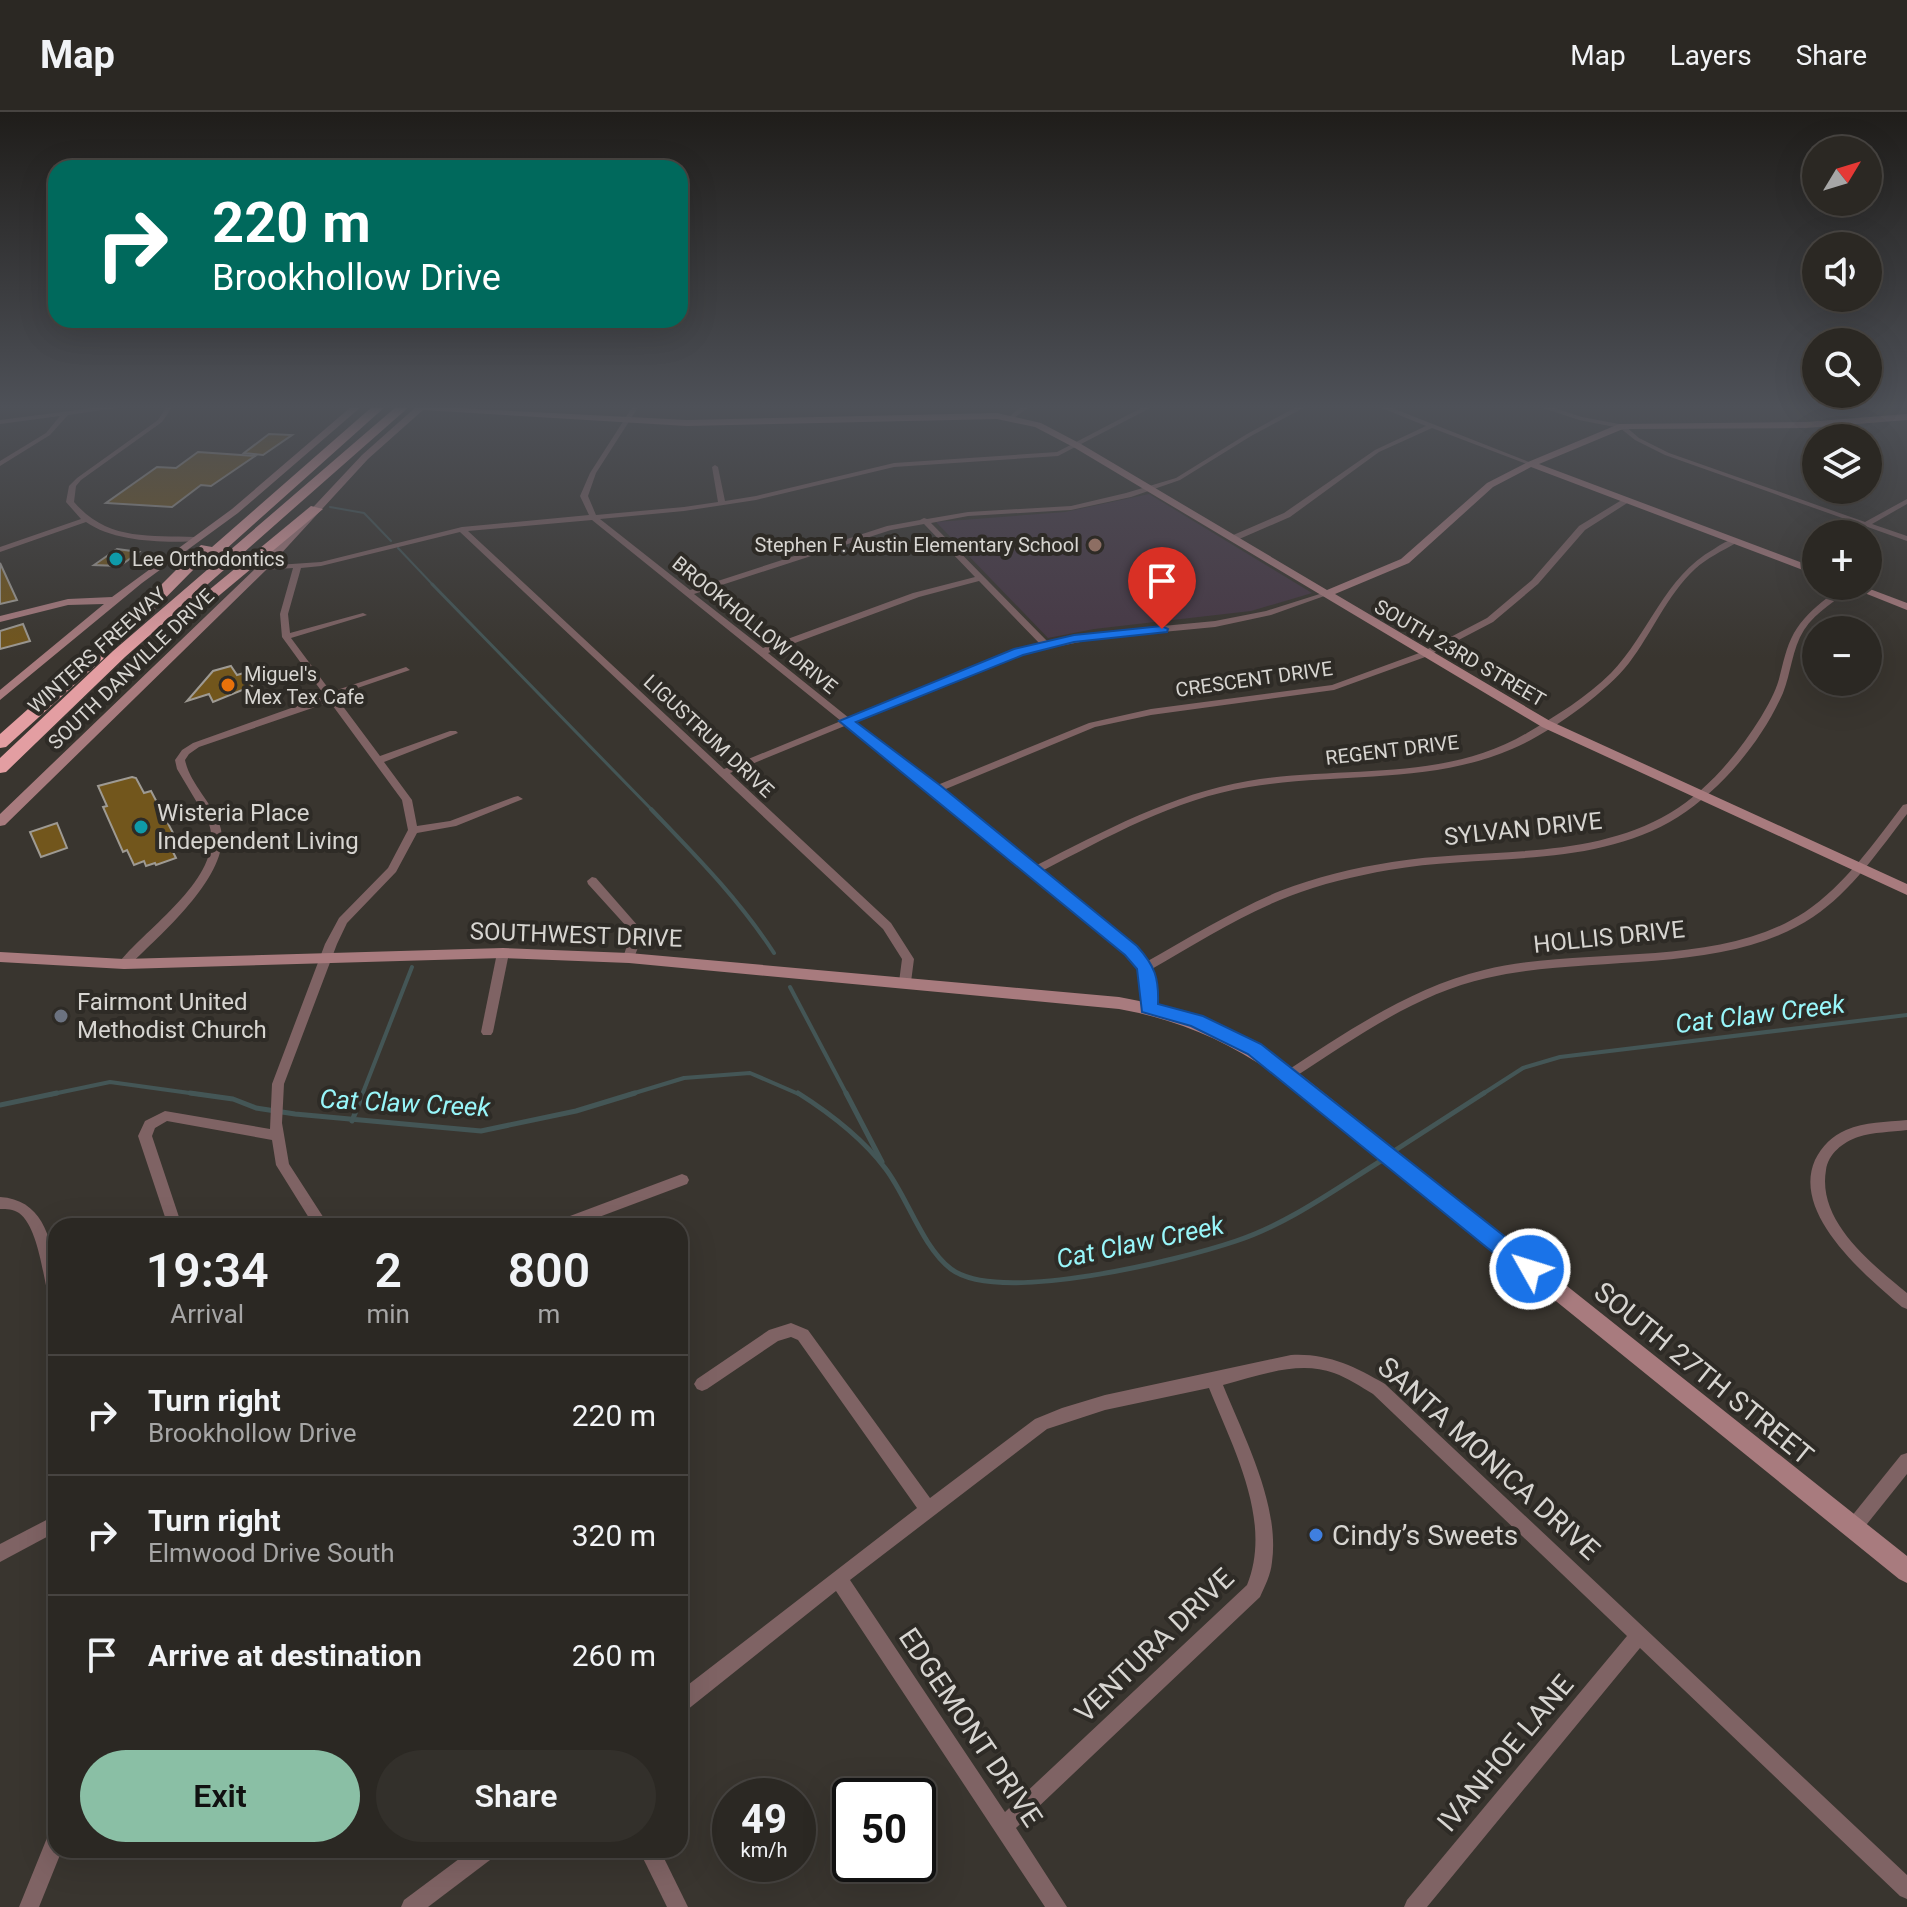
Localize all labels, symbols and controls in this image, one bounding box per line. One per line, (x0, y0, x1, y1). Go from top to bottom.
text: Map (40, 33, 115, 77)
text: Map (1570, 39, 1626, 72)
text: Layers (1670, 39, 1752, 72)
text: Share (1796, 39, 1867, 72)
north arrow (1802, 136, 1882, 216)
map controls (1802, 136, 1882, 696)
text: 220 m (212, 190, 371, 256)
icon: right (80, 192, 184, 296)
button: sound (1802, 232, 1882, 312)
text: Brookhollow Drive (212, 257, 501, 299)
button: search (1802, 328, 1882, 408)
button: layers (1802, 424, 1882, 504)
button: + (1802, 520, 1882, 600)
place label: Stephen F. Austin Elementary School (755, 533, 1079, 557)
marker: Stephen F. Austin Elementary School (1086, 536, 1104, 554)
place label: Lee Orthodontics (132, 547, 285, 571)
pin (1128, 547, 1196, 629)
marker: Lee Orthodontics (107, 550, 125, 568)
street label: BROOKHOLLOW DRIVE (668, 551, 842, 699)
icon: arrive (1140, 559, 1184, 603)
street label: WINTERS FREEWAY (23, 582, 171, 718)
street label: SOUTH DANVILLE DRIVE (43, 584, 219, 754)
street label: SOUTH 23RD STREET (1370, 594, 1550, 712)
button: − (1802, 616, 1882, 696)
street label: CRESCENT DRIVE (1174, 656, 1334, 702)
place label: Miguel's Mex Tex Cafe (244, 662, 364, 709)
street label: LIGUSTRUM DRIVE (639, 669, 779, 803)
marker: Miguel's Mex Tex Cafe (219, 676, 237, 694)
street label: REGENT DRIVE (1324, 730, 1460, 770)
place label: Wisteria Place Independent Living (157, 799, 359, 855)
street label: SYLVAN DRIVE (1443, 807, 1603, 851)
marker: Wisteria Place Independent Living (132, 818, 150, 836)
street label: HOLLIS DRIVE (1532, 915, 1686, 959)
street label: SOUTHWEST DRIVE (469, 917, 683, 953)
place label: Fairmont United Methodist Church (77, 988, 267, 1044)
water label: Cat Claw Creek (1673, 989, 1848, 1039)
marker: Fairmont United Methodist Church (52, 1007, 70, 1025)
water label: Cat Claw Creek (319, 1084, 492, 1123)
water label: Cat Claw Creek (1053, 1209, 1228, 1274)
position arrow (1488, 1227, 1572, 1311)
text: 19:34 (146, 1242, 269, 1299)
text: 2 (375, 1242, 402, 1299)
text: 800 (508, 1242, 590, 1299)
street label: SOUTH 27TH STREET (1588, 1275, 1820, 1472)
text: Arrival (170, 1299, 244, 1329)
text: min (366, 1299, 410, 1329)
text: m (538, 1299, 560, 1329)
street label: SANTA MONICA DRIVE (1371, 1350, 1606, 1567)
text: Turn right (148, 1383, 281, 1418)
icon: right (80, 1393, 124, 1437)
text: 220 m (572, 1398, 656, 1433)
text: Brookhollow Drive (148, 1418, 357, 1448)
text: Turn right (148, 1503, 281, 1538)
icon: right (80, 1513, 124, 1557)
text: 320 m (572, 1518, 656, 1553)
place label: Cindy’s Sweets (1332, 1519, 1518, 1552)
marker: Cindy’s Sweets (1307, 1526, 1325, 1544)
text: Elmwood Drive South (148, 1538, 395, 1568)
street label: VENTURA DRIVE (1068, 1561, 1240, 1729)
street label: EDGEMONT DRIVE (892, 1622, 1049, 1833)
icon: arrive (80, 1633, 124, 1677)
text: Arrive at destination (148, 1638, 422, 1673)
text: 260 m (572, 1638, 656, 1673)
street label: IVANHOE LANE (1430, 1668, 1580, 1838)
button: Exit (80, 1750, 360, 1842)
button: Share (376, 1750, 656, 1842)
speed limit sign: 50 (832, 1778, 936, 1882)
text: 49 (741, 1796, 787, 1843)
text: km/h (741, 1838, 787, 1862)

